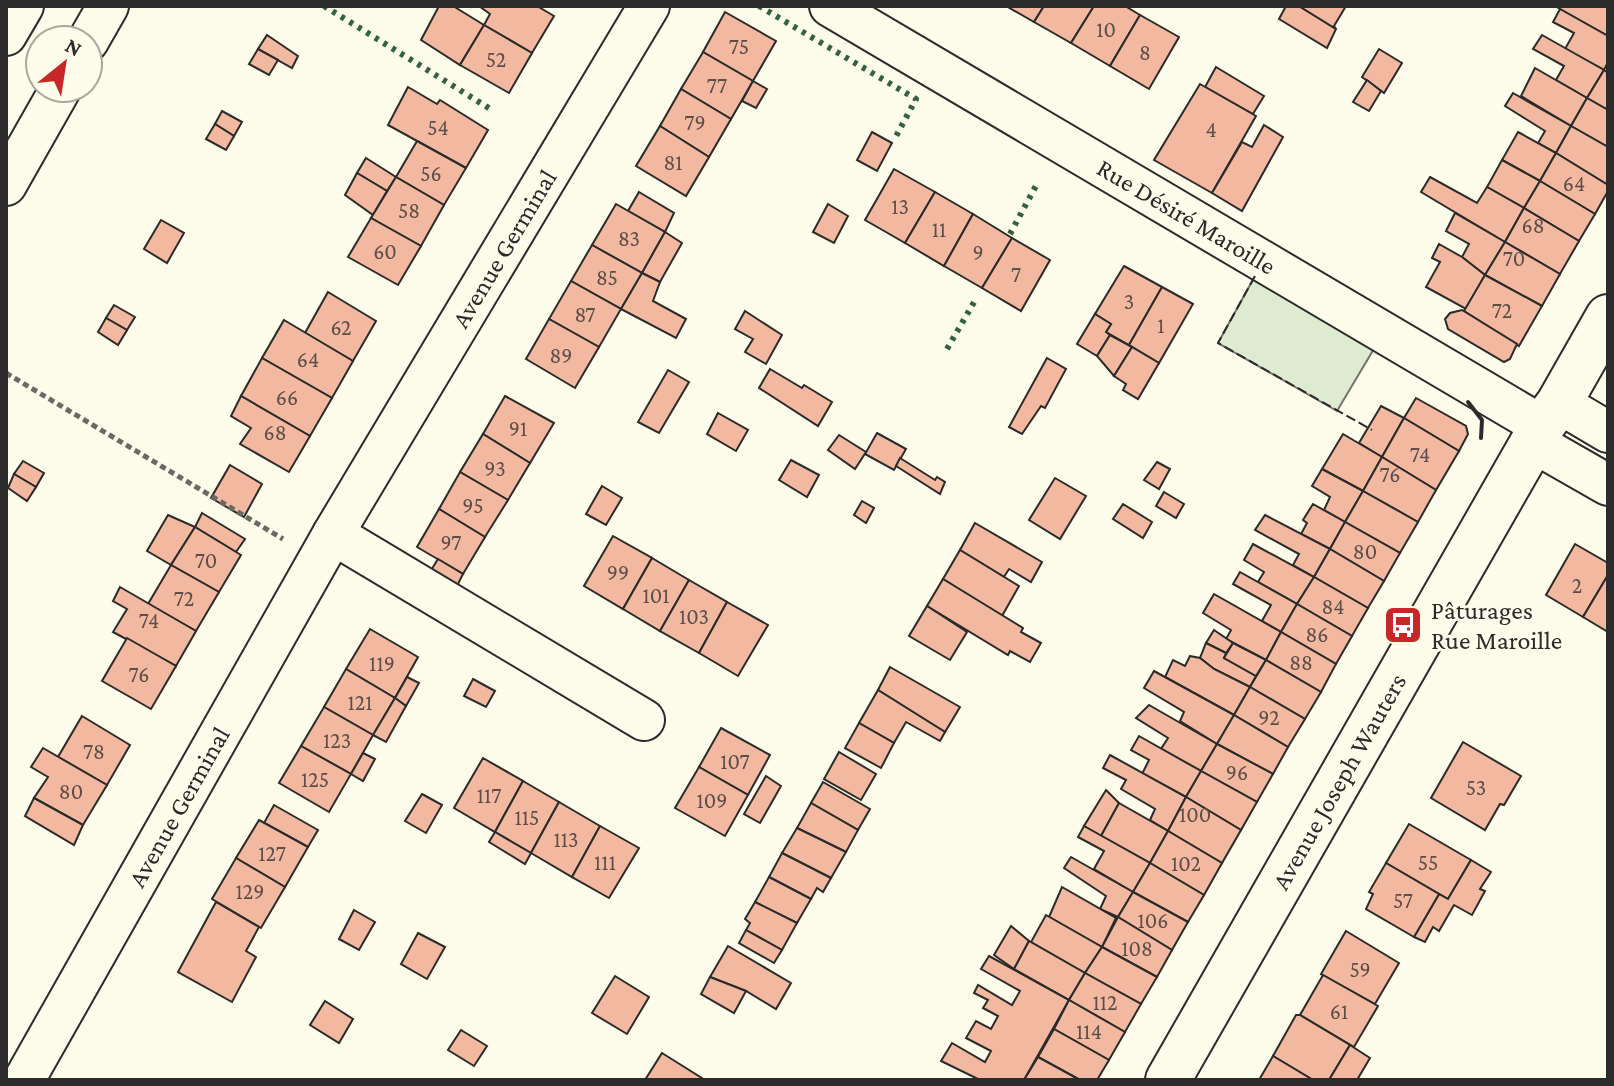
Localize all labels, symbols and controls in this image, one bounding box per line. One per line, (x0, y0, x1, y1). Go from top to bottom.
house number: 10 (1096, 17, 1116, 42)
north arrow (24, 24, 104, 104)
text: N (61, 33, 86, 62)
house number: 75 (729, 34, 749, 59)
house number: 8 (1139, 40, 1151, 65)
house number: 52 (486, 47, 506, 72)
house number: 77 (707, 73, 727, 98)
house number: 79 (684, 110, 706, 135)
house number: 54 (427, 115, 449, 140)
house number: 4 (1205, 117, 1217, 142)
house number: 81 (663, 150, 683, 175)
street label: Rue Désiré Maroille (1092, 152, 1281, 280)
house number: 56 (420, 161, 442, 186)
street label: Avenue Germinal (445, 164, 562, 333)
house number: 64 (1563, 171, 1585, 196)
house number: 13 (891, 194, 909, 219)
house number: 58 (398, 198, 420, 223)
house number: 68 (1521, 213, 1545, 238)
house number: 11 (932, 217, 946, 242)
house number: 83 (618, 226, 640, 251)
house number: 60 (373, 239, 397, 264)
house number: 9 (972, 240, 984, 265)
house number: 70 (1503, 246, 1525, 271)
house number: 7 (1011, 262, 1021, 287)
house number: 85 (596, 265, 618, 290)
house number: 3 (1124, 289, 1134, 314)
house number: 72 (1492, 298, 1512, 323)
house number: 87 (574, 302, 596, 327)
house number: 1 (1157, 313, 1165, 338)
house number: 62 (330, 315, 352, 340)
house number: 89 (550, 343, 572, 368)
house number: 64 (297, 347, 319, 372)
house number: 66 (276, 385, 298, 410)
house number: 91 (509, 416, 527, 441)
house number: 68 (263, 420, 287, 445)
house number: 74 (1410, 442, 1430, 467)
house number: 93 (484, 456, 506, 481)
house number: 76 (1379, 462, 1401, 487)
house number: 95 (462, 493, 484, 518)
house number: 97 (441, 530, 461, 555)
house number: 80 (1353, 539, 1377, 564)
house number: 70 (195, 548, 217, 573)
house number: 99 (607, 560, 629, 585)
house number: 2 (1572, 573, 1582, 598)
house number: 101 (642, 583, 670, 608)
house number: 72 (174, 586, 194, 611)
house number: 84 (1321, 594, 1345, 619)
place label: Pâturages Rue Maroille (1431, 596, 1562, 655)
house number: 103 (679, 604, 709, 629)
bus stop icon: Pâturages Rue Maroille (1382, 604, 1424, 646)
house number: 74 (139, 608, 159, 633)
house number: 86 (1305, 622, 1329, 647)
house number: 88 (1289, 650, 1313, 675)
house number: 119 (369, 651, 395, 676)
house number: 76 (128, 662, 150, 687)
street label: Avenue Joseph Wauters (1266, 668, 1412, 894)
house number: 121 (347, 690, 373, 715)
house number: 92 (1258, 705, 1280, 730)
street label: Avenue Germinal (122, 721, 235, 892)
house number: 123 (323, 728, 351, 753)
house number: 78 (83, 739, 105, 764)
house number: 107 (720, 749, 750, 774)
house number: 96 (1226, 760, 1248, 785)
house number: 125 (301, 767, 329, 792)
house number: 53 (1466, 775, 1486, 800)
house number: 80 (59, 779, 83, 804)
house number: 117 (477, 783, 501, 808)
house number: 109 (697, 788, 727, 813)
house number: 100 (1179, 802, 1211, 827)
house number: 115 (515, 805, 540, 830)
house number: 113 (553, 827, 579, 852)
house number: 127 (258, 841, 286, 866)
house number: 111 (594, 850, 616, 875)
house number: 55 (1418, 850, 1438, 875)
house number: 102 (1171, 851, 1201, 876)
house number: 129 (236, 879, 264, 904)
house number: 57 (1393, 888, 1413, 913)
house number: 106 (1138, 908, 1168, 933)
house number: 108 (1121, 936, 1153, 961)
house number: 59 (1349, 957, 1371, 982)
house number: 112 (1092, 990, 1118, 1015)
house number: 61 (1330, 999, 1348, 1024)
house number: 114 (1076, 1019, 1102, 1044)

